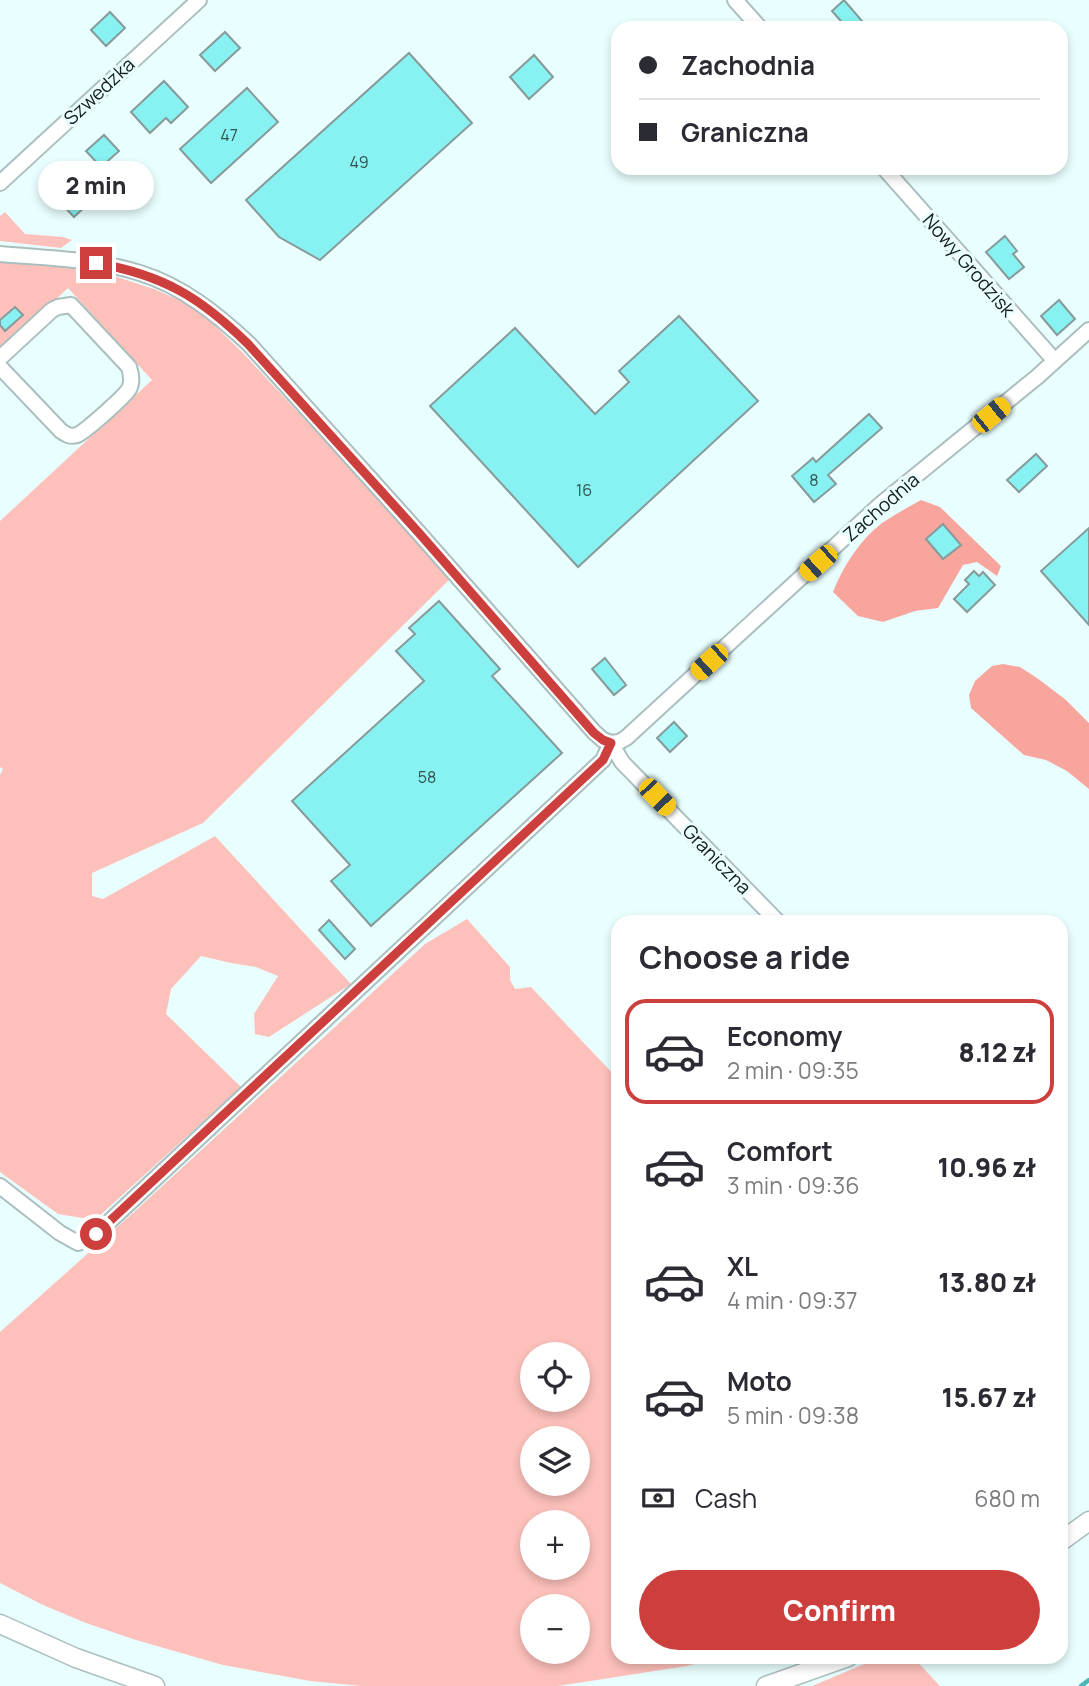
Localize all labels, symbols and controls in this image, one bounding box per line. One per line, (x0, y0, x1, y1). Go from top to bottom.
text: Zachodnia (681, 47, 815, 83)
street label: Szwedzka (58, 51, 140, 131)
text: Graniczna (681, 114, 809, 150)
house number: 47 (220, 124, 238, 146)
house number: 49 (349, 151, 369, 173)
callout: 2 min (38, 162, 154, 210)
text: 2 min (66, 169, 127, 201)
street label: Nowy Grodzisk (917, 208, 1021, 322)
route end (80, 247, 112, 279)
car (969, 394, 1014, 436)
street label: Zachodnia (837, 467, 925, 547)
house number: 8 (809, 469, 819, 491)
house number: 16 (576, 479, 592, 501)
car (796, 541, 841, 585)
car (687, 640, 732, 684)
house number: 58 (418, 766, 436, 788)
car (635, 775, 680, 819)
street label: Graniczna (677, 818, 757, 900)
text: Choose a ride (639, 935, 850, 979)
text: Economy (727, 1018, 842, 1054)
icon: car (643, 1020, 706, 1083)
text: 8.12 zł (958, 1034, 1036, 1070)
text: 2 min · 09:35 (727, 1054, 859, 1086)
text: Comfort (727, 1133, 833, 1169)
icon: car (643, 1135, 706, 1198)
text: 10.96 zł (937, 1149, 1036, 1185)
text: 3 min · 09:36 (727, 1169, 859, 1201)
route start (80, 1218, 112, 1250)
text: XL (727, 1248, 758, 1284)
icon: car (643, 1250, 706, 1313)
text: 13.80 zł (938, 1264, 1036, 1300)
text: 4 min · 09:37 (727, 1284, 858, 1316)
map controls (520, 1342, 590, 1664)
button: locate (520, 1342, 590, 1412)
text: Moto (727, 1363, 792, 1399)
icon: car (643, 1365, 706, 1428)
text: 15.67 zł (942, 1379, 1036, 1415)
text: 5 min · 09:38 (727, 1399, 859, 1431)
button: layers (520, 1426, 590, 1496)
icon: cash (639, 1479, 677, 1517)
text: Cash (695, 1480, 757, 1516)
text: 680 m (974, 1482, 1040, 1514)
button: + (520, 1510, 590, 1580)
button: Confirm (639, 1570, 1040, 1650)
button: − (520, 1594, 590, 1664)

